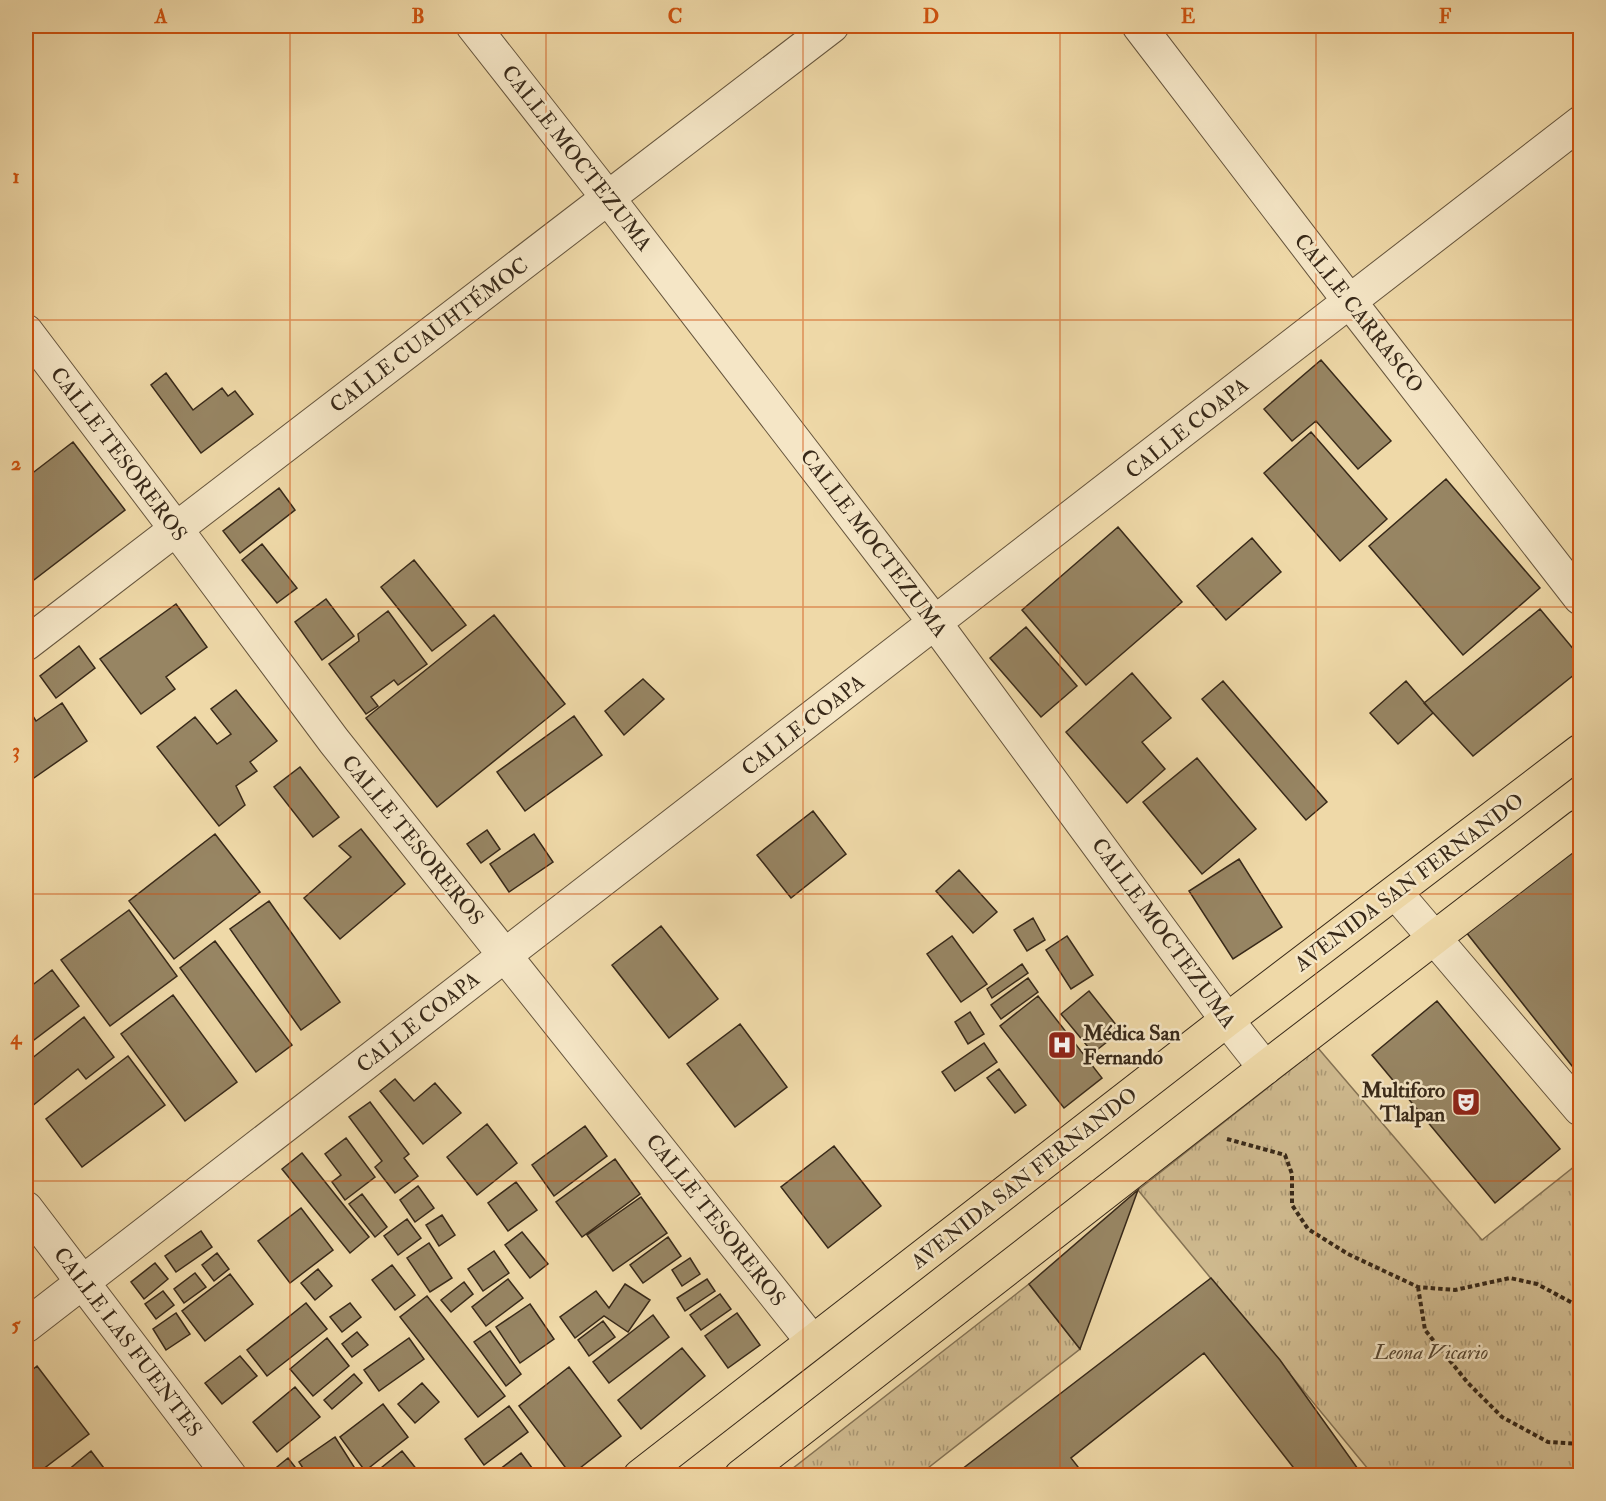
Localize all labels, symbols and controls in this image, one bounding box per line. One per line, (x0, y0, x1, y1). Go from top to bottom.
text: A (154, 4, 168, 29)
text: B (411, 4, 425, 29)
text: C (668, 4, 682, 29)
text: D (923, 4, 939, 29)
text: E (1181, 4, 1196, 29)
text: F (1439, 4, 1452, 29)
street label: CALLE MOCTEZUMA (495, 60, 658, 257)
text: 1 (12, 164, 20, 189)
street label: CALLE CARRASCO (1288, 228, 1429, 398)
street label: CALLE CUAUHTÉMOC (325, 252, 534, 419)
street label: CALLE TESOREROS (44, 362, 193, 547)
street label: CALLE COAPA (1120, 372, 1254, 485)
street label: CALLE MOCTEZUMA (794, 444, 953, 643)
text: 2 (11, 451, 21, 476)
street label: CALLE COAPA (736, 669, 870, 782)
text: 3 (12, 738, 20, 763)
street label: CALLE TESOREROS (336, 750, 490, 931)
street label: AVENIDA SAN FERNANDO (1288, 787, 1529, 978)
street label: CALLE MOCTEZUMA (1085, 833, 1242, 1034)
street label: CALLE COAPA (351, 966, 485, 1079)
place label: Médica San Fernando (1082, 1020, 1180, 1071)
text: 4 (10, 1025, 23, 1050)
hospital icon: Médica San Fernando (1046, 1029, 1078, 1061)
place label: Multiforo Tlalpan (1361, 1077, 1445, 1128)
street label: AVENIDA SAN FERNANDO (905, 1082, 1143, 1276)
theatre icon: Multiforo Tlalpan (1450, 1086, 1482, 1118)
street label: CALLE TESOREROS (640, 1129, 791, 1312)
street label: CALLE LAS FUENTES (47, 1242, 208, 1443)
text: 5 (12, 1312, 22, 1337)
park label: Leona Vicario (1373, 1339, 1488, 1366)

